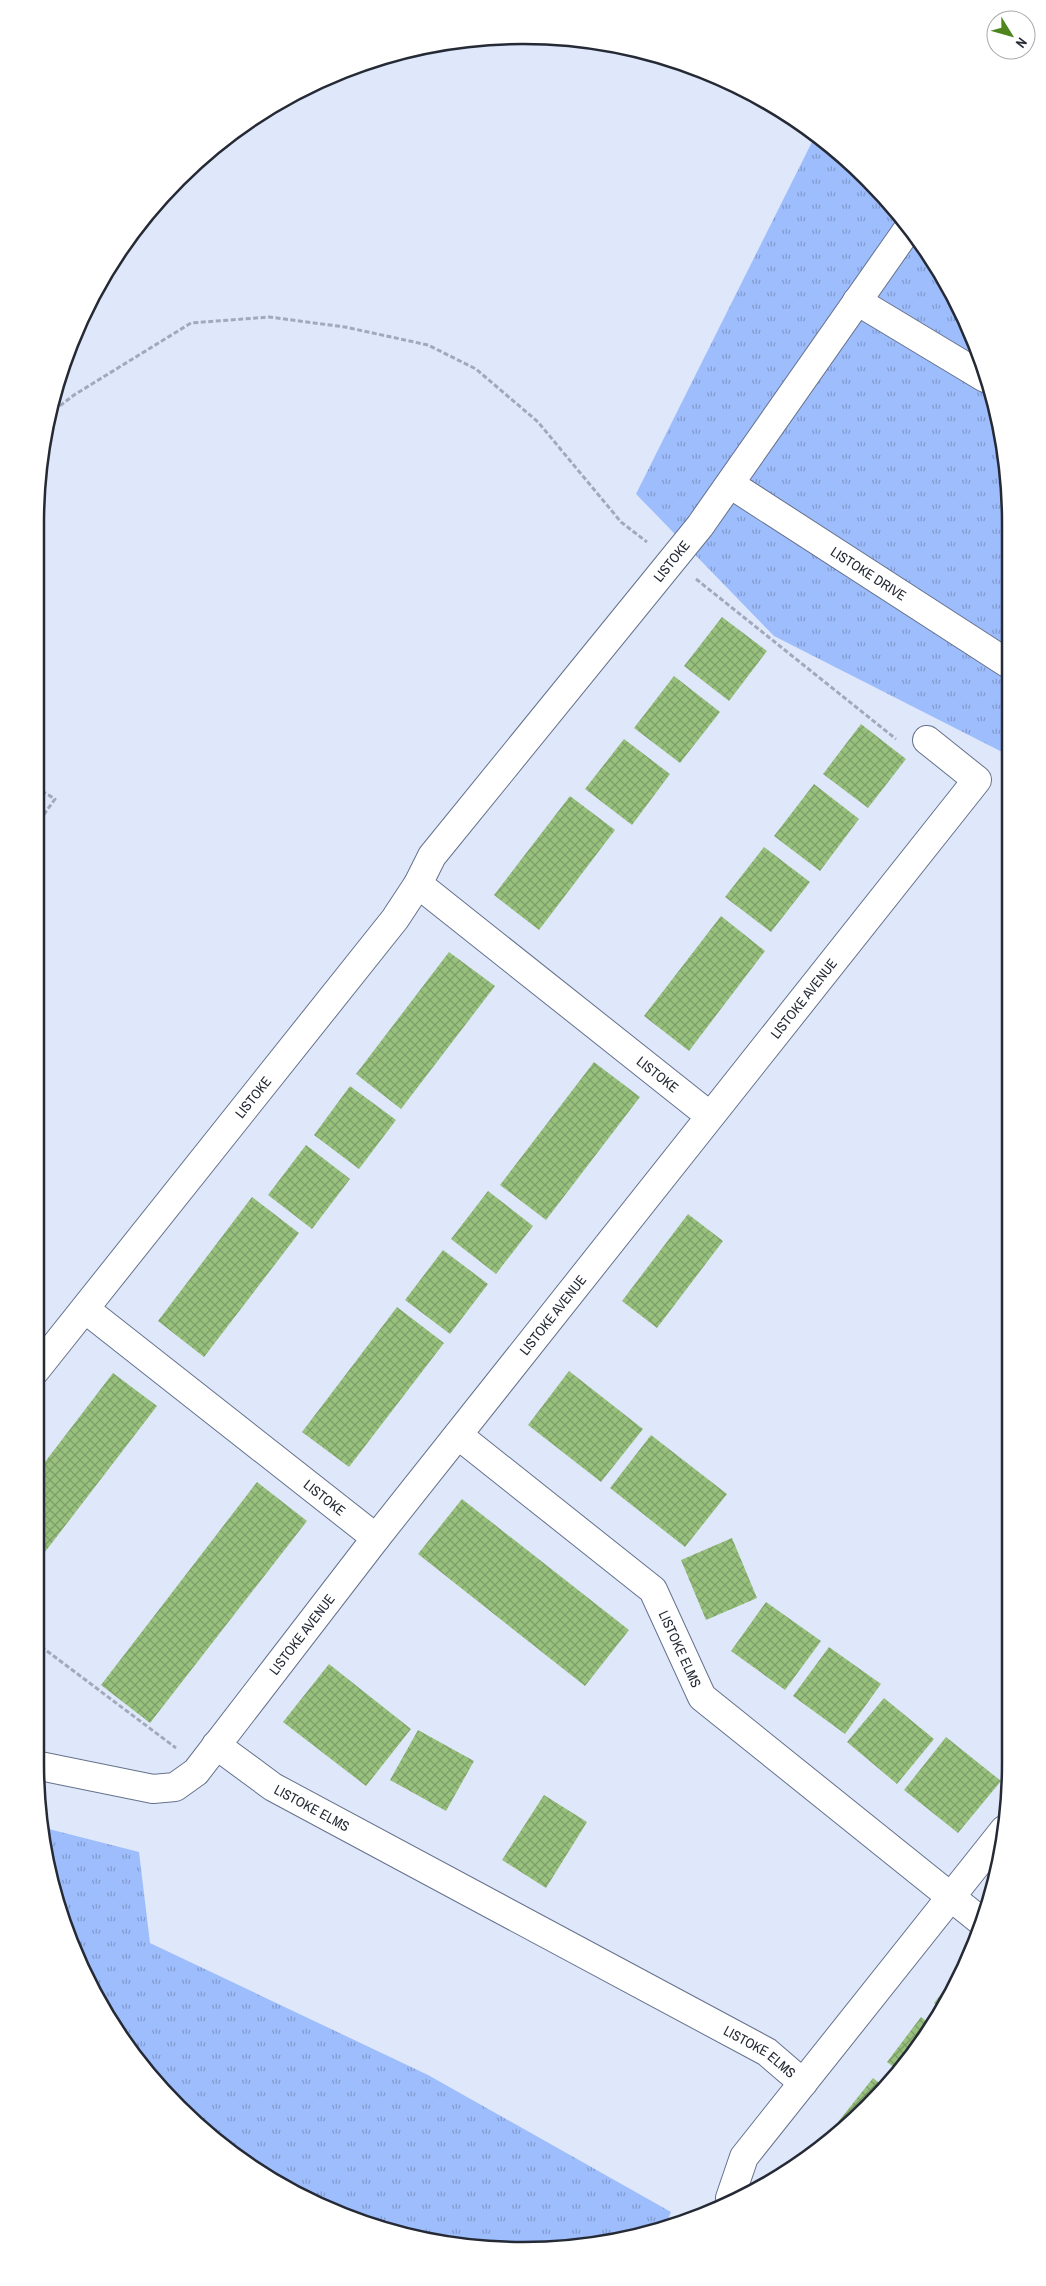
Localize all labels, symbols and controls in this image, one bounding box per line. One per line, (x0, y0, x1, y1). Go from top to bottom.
north arrow (986, 10, 1036, 60)
text: N (1012, 34, 1031, 52)
street label: LISTOKE (649, 537, 694, 585)
street label: LISTOKE DRIVE (827, 542, 910, 605)
street label: LISTOKE AVENUE (766, 955, 841, 1042)
street label: LISTOKE (633, 1052, 682, 1096)
street label: LISTOKE (231, 1073, 275, 1122)
street label: LISTOKE AVENUE (515, 1271, 590, 1359)
street label: LISTOKE (300, 1476, 349, 1520)
street label: LISTOKE AVENUE (265, 1590, 339, 1678)
street label: LISTOKE ELMS (655, 1608, 706, 1691)
street label: LISTOKE ELMS (271, 1780, 353, 1836)
street label: LISTOKE ELMS (721, 2021, 800, 2082)

